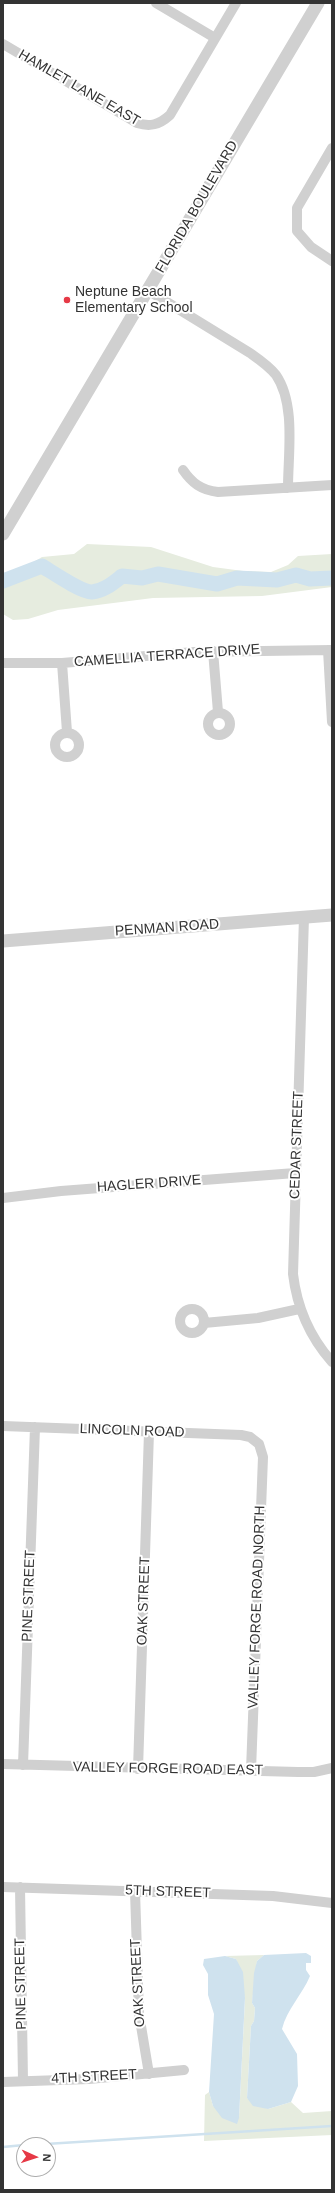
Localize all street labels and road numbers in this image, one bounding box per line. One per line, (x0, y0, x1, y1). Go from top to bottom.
street label: HAMLET LANE EAST (15, 46, 143, 130)
street label: FLORIDA BOULEVARD (152, 138, 242, 276)
street label: CAMELLIA TERRACE DRIVE (73, 641, 261, 671)
street label: PENMAN ROAD (114, 916, 220, 940)
street label: CEDAR STREET (287, 1091, 307, 1199)
street label: HAGLER DRIVE (96, 1172, 202, 1196)
street label: LINCOLN ROAD (79, 1421, 185, 1441)
street label: VALLEY FORGE ROAD NORTH (245, 1505, 269, 1709)
street label: PINE STREET (19, 1550, 39, 1642)
street label: OAK STREET (134, 1556, 154, 1646)
street label: VALLEY FORGE ROAD EAST (73, 1759, 263, 1779)
street label: 5TH STREET (125, 1882, 211, 1902)
street label: PINE STREET (12, 1938, 30, 2030)
street label: OAK STREET (127, 1938, 149, 2028)
street label: 4TH STREET (51, 2066, 137, 2088)

